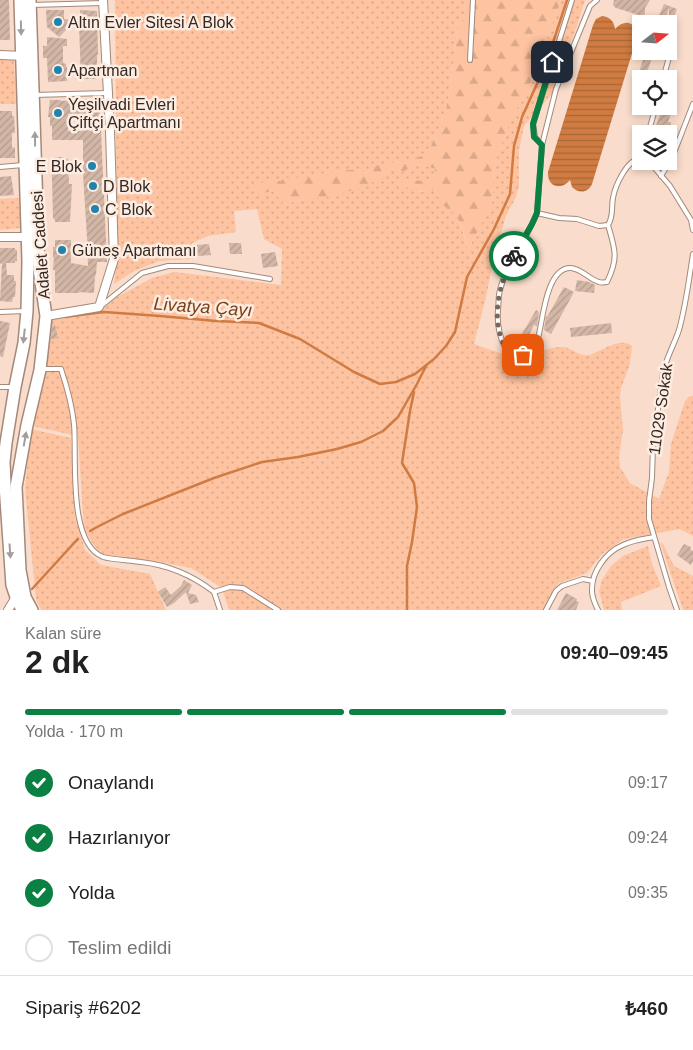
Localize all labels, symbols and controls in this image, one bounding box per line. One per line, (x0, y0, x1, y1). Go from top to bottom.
place label: Altın Evler Sitesi A Blok (68, 14, 234, 31)
north arrow (632, 15, 678, 60)
map controls (632, 15, 677, 170)
marker: Altın Evler Sitesi A Blok (52, 16, 64, 28)
one-way arrow (17, 20, 25, 36)
pin (531, 41, 573, 83)
icon: home (538, 48, 566, 76)
place label: Apartman (68, 62, 137, 79)
marker: Apartman (52, 64, 64, 76)
button: locate (632, 70, 677, 115)
place label: Yeşilvadi Evleri Çiftçi Apartmanı (68, 96, 181, 131)
marker: Yeşilvadi Evleri Çiftçi Apartmanı (52, 107, 64, 119)
button: layers (632, 125, 677, 170)
one-way arrow (31, 130, 39, 146)
place label: E Blok (36, 158, 83, 175)
marker: E Blok (86, 160, 98, 172)
place label: D Blok (103, 178, 151, 195)
marker: D Blok (87, 180, 99, 192)
street label: Adalet Caddesi (28, 190, 53, 300)
place label: C Blok (105, 201, 153, 218)
marker: C Blok (89, 203, 101, 215)
courier (489, 231, 539, 281)
place label: Güneş Apartmanı (72, 242, 197, 259)
icon: bike (500, 242, 528, 270)
marker: Güneş Apartmanı (56, 244, 68, 256)
water label: Livatya Çayı (153, 294, 253, 320)
one-way arrow (20, 328, 28, 344)
pin (502, 334, 544, 376)
icon: bag (509, 341, 537, 369)
street label: 11029 Sokak (646, 361, 675, 456)
one-way arrow (21, 430, 29, 446)
one-way arrow (6, 543, 14, 559)
text: Kalan süre (25, 625, 102, 642)
text: 09:40–09:45 (560, 642, 668, 663)
text: 2 dk (25, 644, 89, 680)
text: Yolda · 170 m (25, 723, 123, 740)
icon: check (25, 769, 53, 797)
text: Onaylandı (68, 772, 155, 793)
text: 09:17 (628, 774, 668, 791)
icon: check (25, 824, 53, 852)
text: Hazırlanıyor (68, 827, 170, 848)
text: 09:24 (628, 829, 668, 846)
icon: check (25, 879, 53, 907)
text: Yolda (68, 882, 115, 903)
text: 09:35 (628, 884, 668, 901)
text: Teslim edildi (68, 937, 171, 958)
text: Sipariş #6202 (25, 997, 141, 1018)
text: ₺460 (625, 998, 668, 1019)

